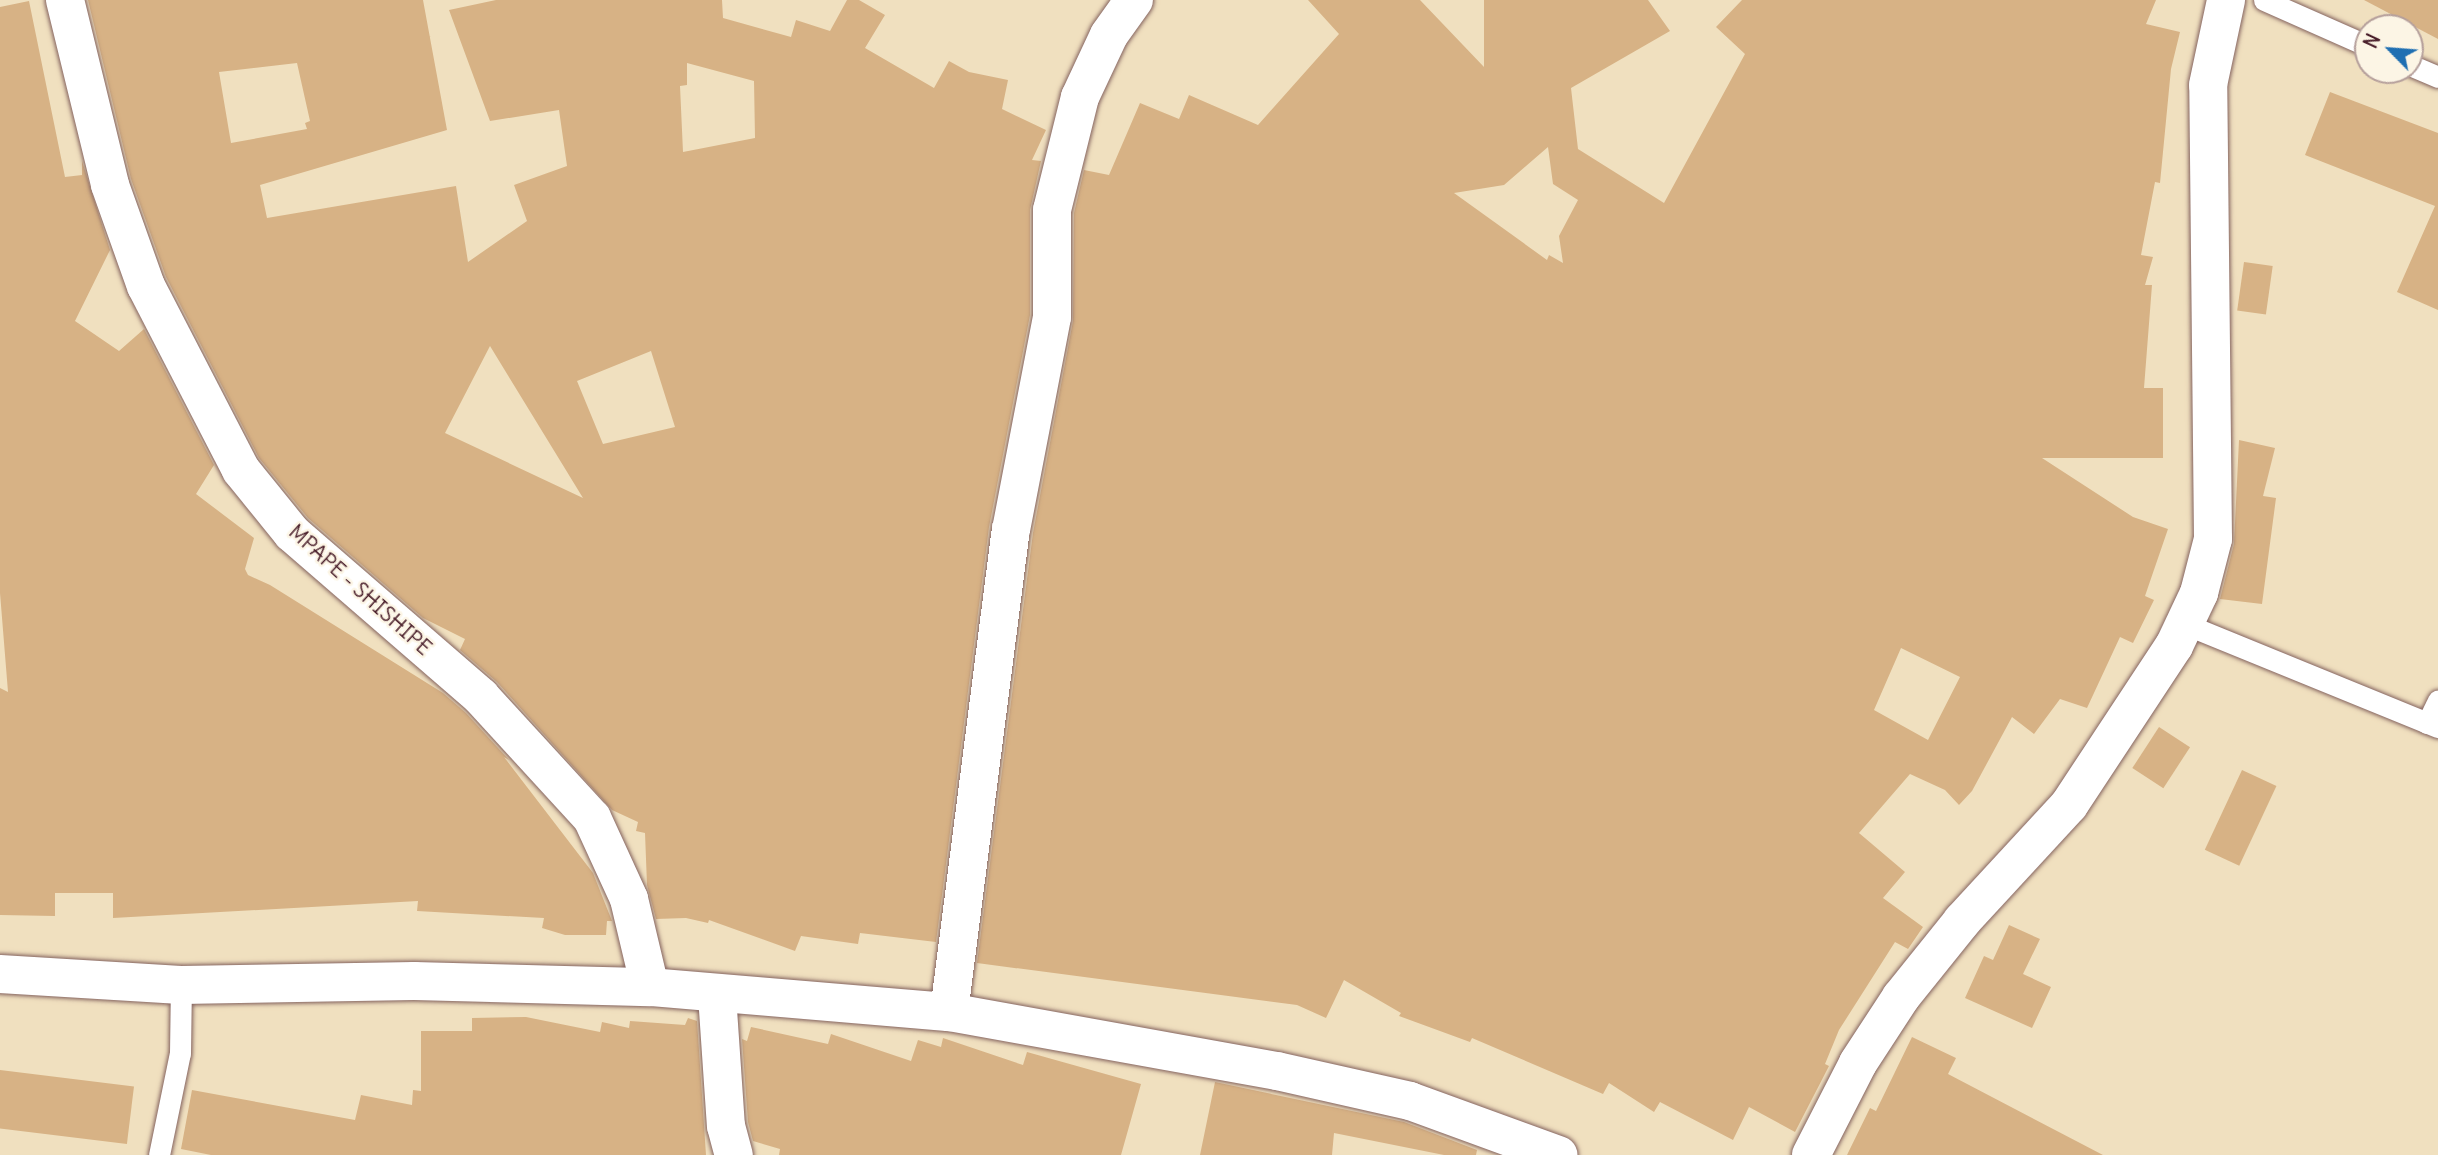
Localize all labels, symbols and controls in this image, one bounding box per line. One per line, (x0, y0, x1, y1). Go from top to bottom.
north arrow (2354, 14, 2424, 84)
text: N (2358, 30, 2385, 52)
street label: MPAPE - SHISHIPE (283, 519, 437, 661)

